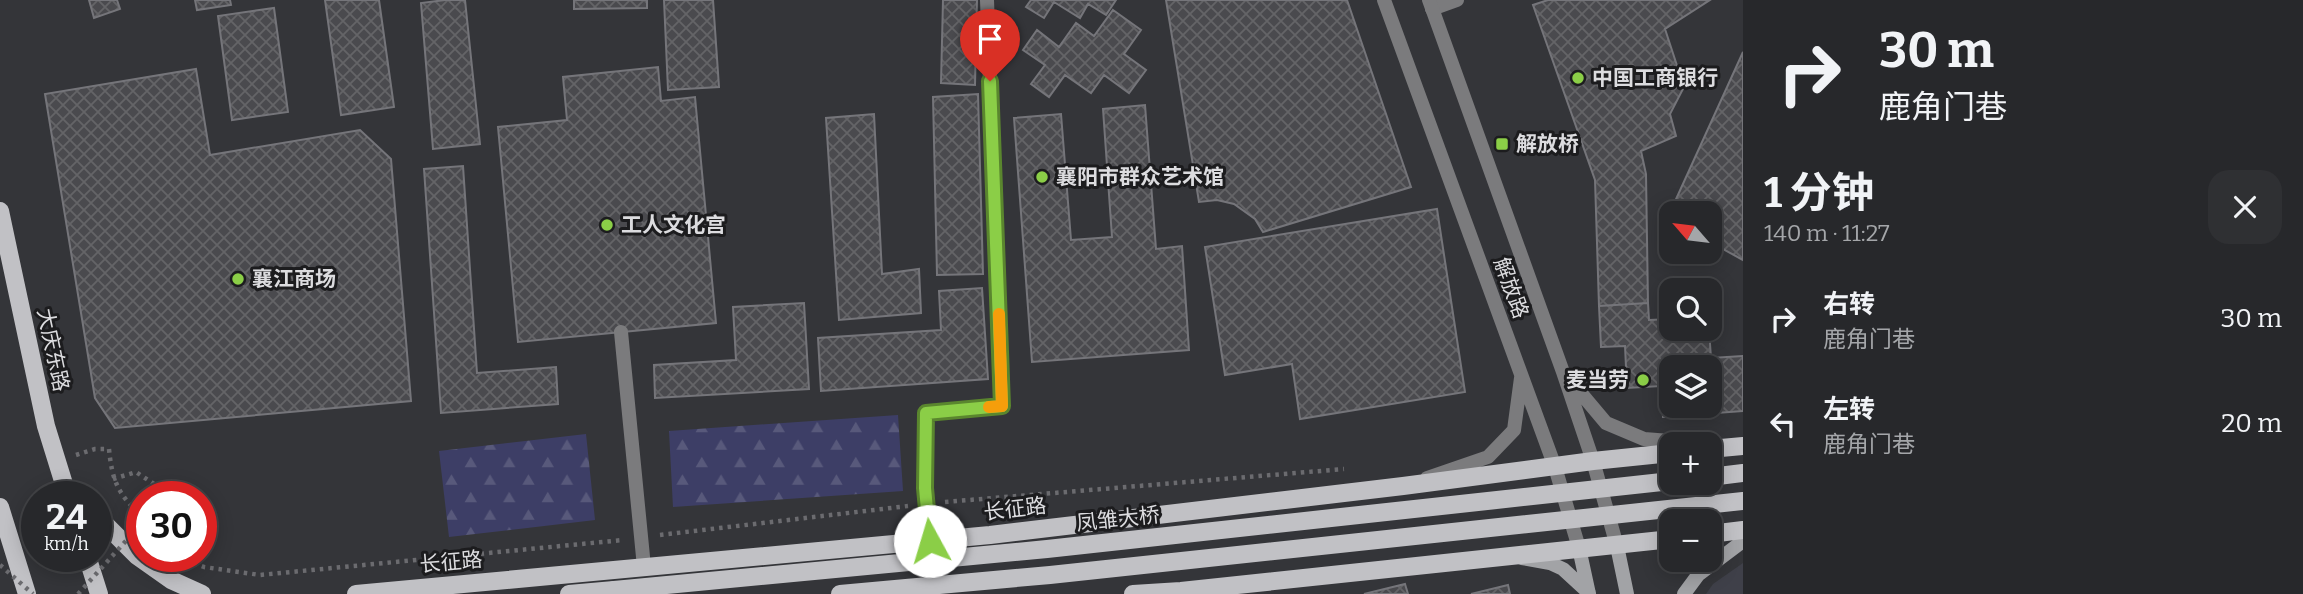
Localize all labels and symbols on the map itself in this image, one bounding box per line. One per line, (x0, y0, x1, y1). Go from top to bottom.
pin (960, 9, 1020, 81)
place label: 中国工商银行 (1592, 65, 1718, 91)
marker: 中国工商银行 (1570, 70, 1586, 86)
place label: 解放桥 (1516, 131, 1579, 157)
marker: 解放桥 (1494, 136, 1510, 152)
place label: 襄阳市群众艺术馆 (1056, 164, 1224, 190)
marker: 襄阳市群众艺术馆 (1034, 169, 1050, 185)
north arrow (1659, 201, 1722, 264)
place label: 工人文化宫 (621, 212, 726, 238)
marker: 工人文化宫 (599, 217, 615, 233)
street label: 解放路 (1488, 254, 1534, 322)
place label: 襄江商场 (252, 266, 336, 292)
marker: 襄江商场 (230, 271, 246, 287)
street label: 大庆东路 (32, 306, 74, 394)
place label: 麦当劳 (1566, 367, 1629, 393)
marker: 麦当劳 (1635, 372, 1651, 388)
speed limit sign: 30 (126, 481, 217, 572)
street label: 长征路 (982, 492, 1048, 526)
street label: 凤雏大桥 (1075, 502, 1161, 536)
position arrow (893, 504, 967, 578)
street label: 长征路 (418, 546, 484, 578)

